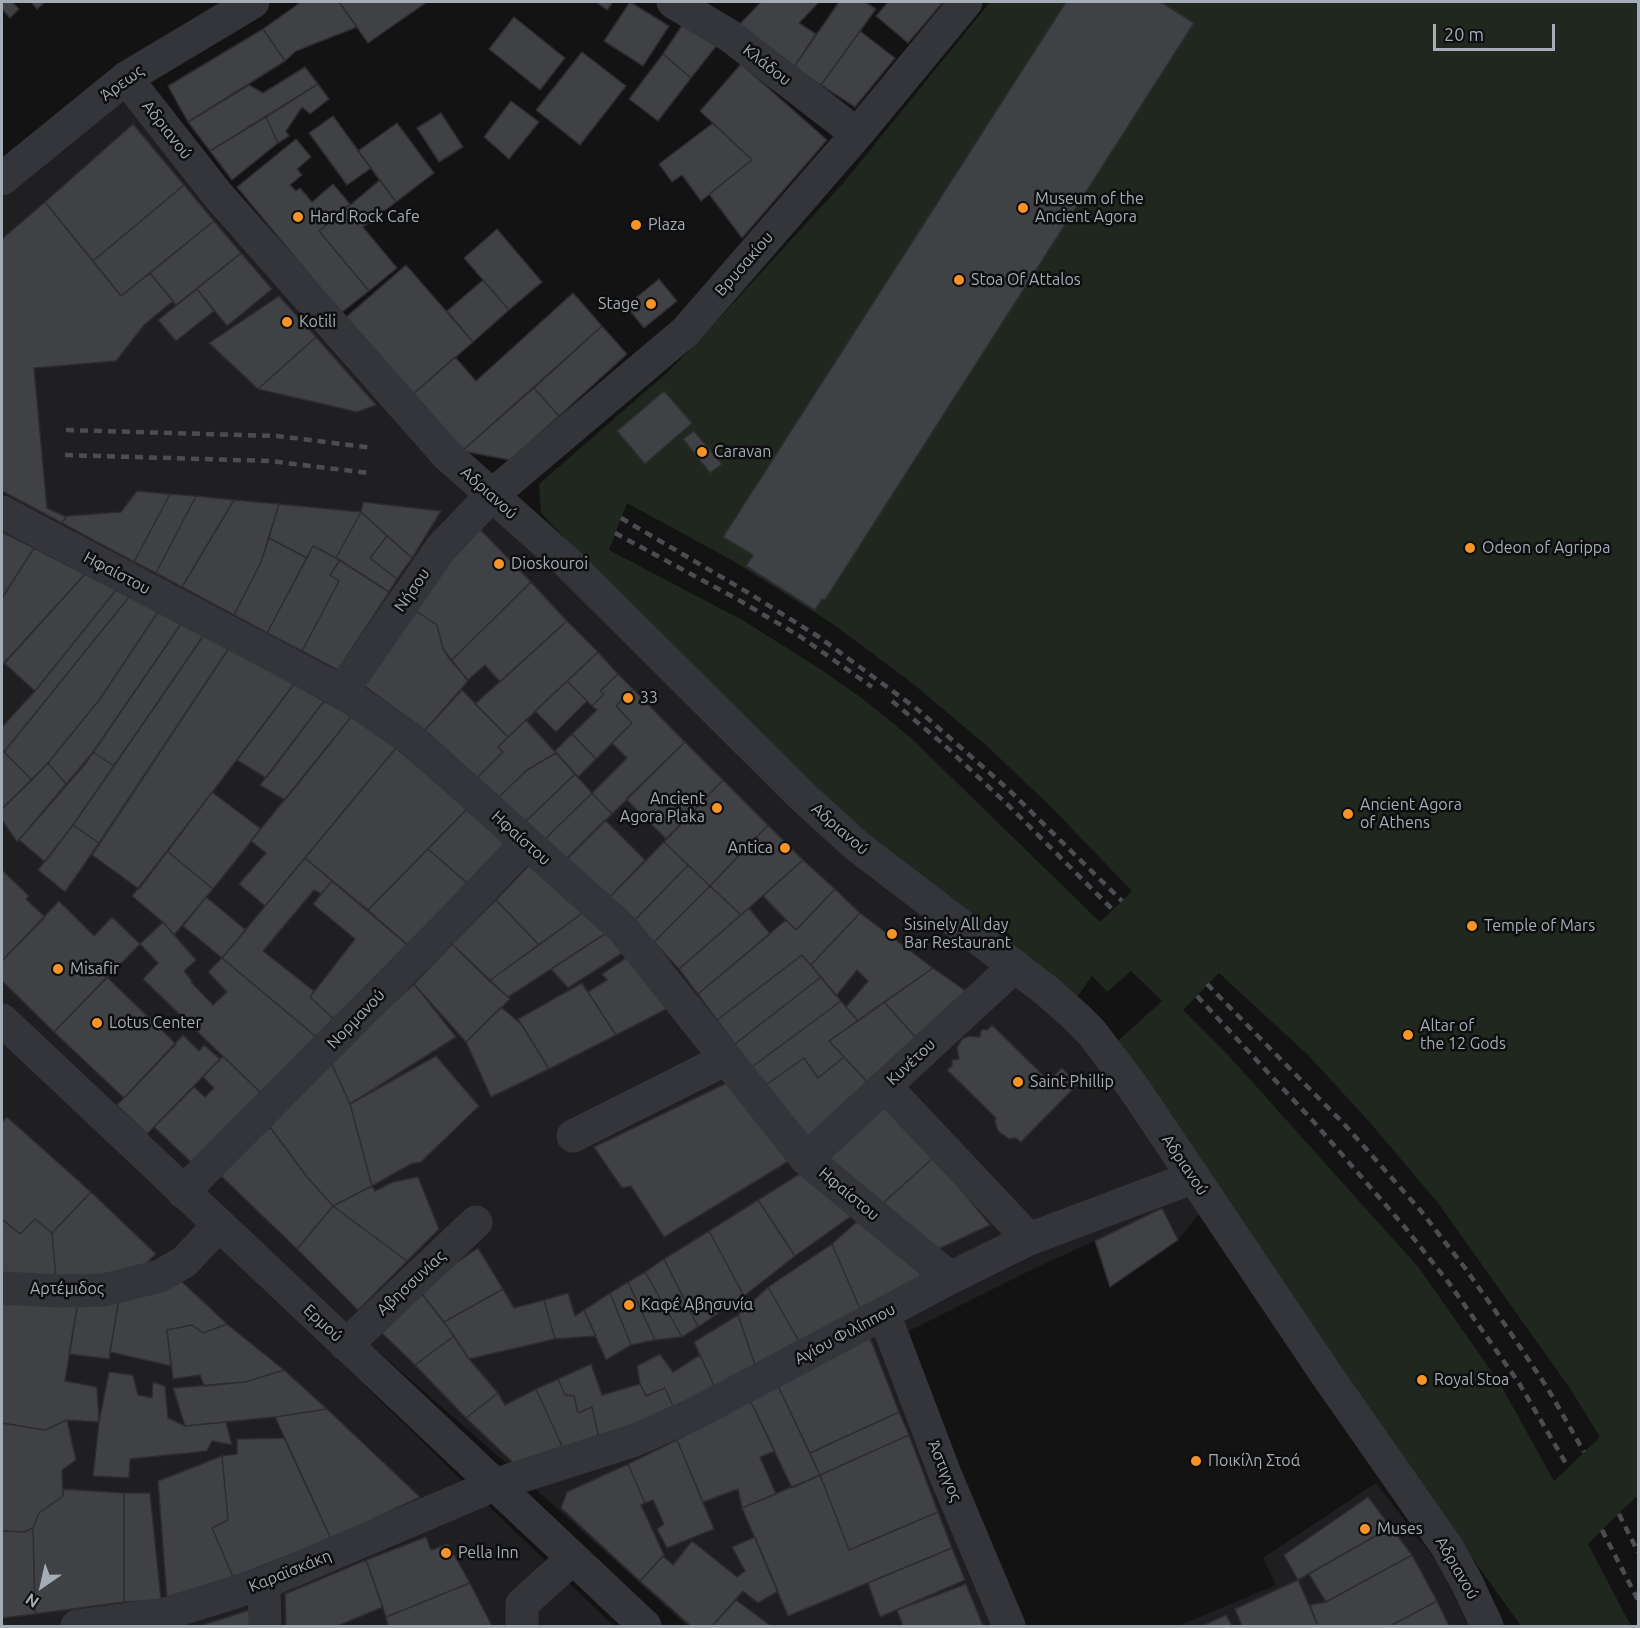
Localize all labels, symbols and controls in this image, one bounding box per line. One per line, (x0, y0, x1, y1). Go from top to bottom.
scale bar (1436, 12, 1558, 50)
text: 20 m (1444, 24, 1484, 44)
street label: Κλάδου (739, 40, 795, 90)
street label: Άρεως (97, 61, 147, 105)
street label: Αδριανού (138, 97, 196, 163)
place label: Museum of the Ancient Agora (1035, 189, 1144, 227)
marker: Museum of the Ancient Agora (1016, 201, 1030, 215)
place label: Hard Rock Cafe (310, 207, 420, 227)
marker: Hard Rock Cafe (291, 210, 305, 224)
place label: Plaza (648, 215, 686, 235)
marker: Plaza (629, 218, 643, 232)
street label: Βρυσακίου (711, 228, 777, 300)
place label: Stoa Of Attalos (971, 270, 1081, 290)
marker: Stoa Of Attalos (952, 273, 966, 287)
place label: Stage (598, 294, 639, 314)
marker: Stage (644, 297, 658, 311)
place label: Kotili (299, 312, 336, 332)
marker: Kotili (280, 315, 294, 329)
place label: Caravan (714, 442, 771, 462)
marker: Caravan (695, 445, 709, 459)
street label: Αδριανού (457, 463, 521, 523)
place label: Odeon of Agrippa (1482, 538, 1610, 558)
marker: Odeon of Agrippa (1463, 541, 1477, 555)
street label: Ηφαίστου (80, 547, 154, 599)
place label: Dioskouroi (511, 554, 588, 574)
marker: Dioskouroi (492, 557, 506, 571)
street label: Νήσου (390, 565, 434, 615)
place label: 33 (640, 688, 658, 708)
marker: 33 (621, 691, 635, 705)
place label: Ancient Agora Plaka (620, 789, 705, 827)
place label: Ancient Agora of Athens (1360, 795, 1462, 833)
street label: Αδριανού (808, 799, 872, 859)
marker: Ancient Agora Plaka (710, 801, 724, 815)
street label: Ηφαίστου (488, 807, 554, 869)
marker: Ancient Agora of Athens (1341, 807, 1355, 821)
place label: Antica (728, 838, 773, 858)
marker: Antica (778, 841, 792, 855)
place label: Sisinely All day Bar Restaurant (904, 915, 1011, 953)
place label: Temple of Mars (1484, 916, 1595, 936)
marker: Temple of Mars (1465, 919, 1479, 933)
marker: Sisinely All day Bar Restaurant (885, 927, 899, 941)
place label: Misafir (70, 959, 119, 979)
marker: Misafir (51, 962, 65, 976)
street label: Νορμανού (323, 985, 389, 1053)
place label: Lotus Center (109, 1013, 201, 1033)
marker: Lotus Center (90, 1016, 104, 1030)
place label: Altar of the 12 Gods (1420, 1016, 1506, 1054)
marker: Altar of the 12 Gods (1401, 1028, 1415, 1042)
street label: Κυνέτου (883, 1035, 939, 1089)
place label: Saint Phillip (1030, 1072, 1114, 1092)
marker: Saint Phillip (1011, 1075, 1025, 1089)
street label: Αδριανού (1158, 1131, 1212, 1199)
street label: Ηφαίστου (815, 1163, 883, 1225)
street label: Αβησσυνίας (373, 1246, 449, 1320)
street label: Αρτέμιδος (30, 1279, 104, 1299)
place label: Καφέ Αβησυνία (641, 1295, 753, 1315)
marker: Καφέ Αβησυνία (622, 1298, 636, 1312)
street label: Αγίου Φιλίππου (791, 1299, 899, 1369)
street label: Ερμού (300, 1300, 346, 1346)
place label: Royal Stoa (1434, 1370, 1509, 1390)
marker: Royal Stoa (1415, 1373, 1429, 1387)
street label: Άστιγγος (924, 1438, 966, 1504)
place label: Ποικίλη Στοά (1208, 1451, 1300, 1471)
marker: Ποικίλη Στοά (1189, 1454, 1203, 1468)
place label: Muses (1377, 1519, 1423, 1539)
marker: Muses (1358, 1522, 1372, 1536)
street label: Αδριανού (1431, 1533, 1483, 1603)
place label: Pella Inn (458, 1543, 519, 1563)
street label: Καραϊσκάκη (246, 1546, 334, 1596)
marker: Pella Inn (439, 1546, 453, 1560)
north arrow (12, 1556, 72, 1616)
text: N (22, 1590, 42, 1612)

